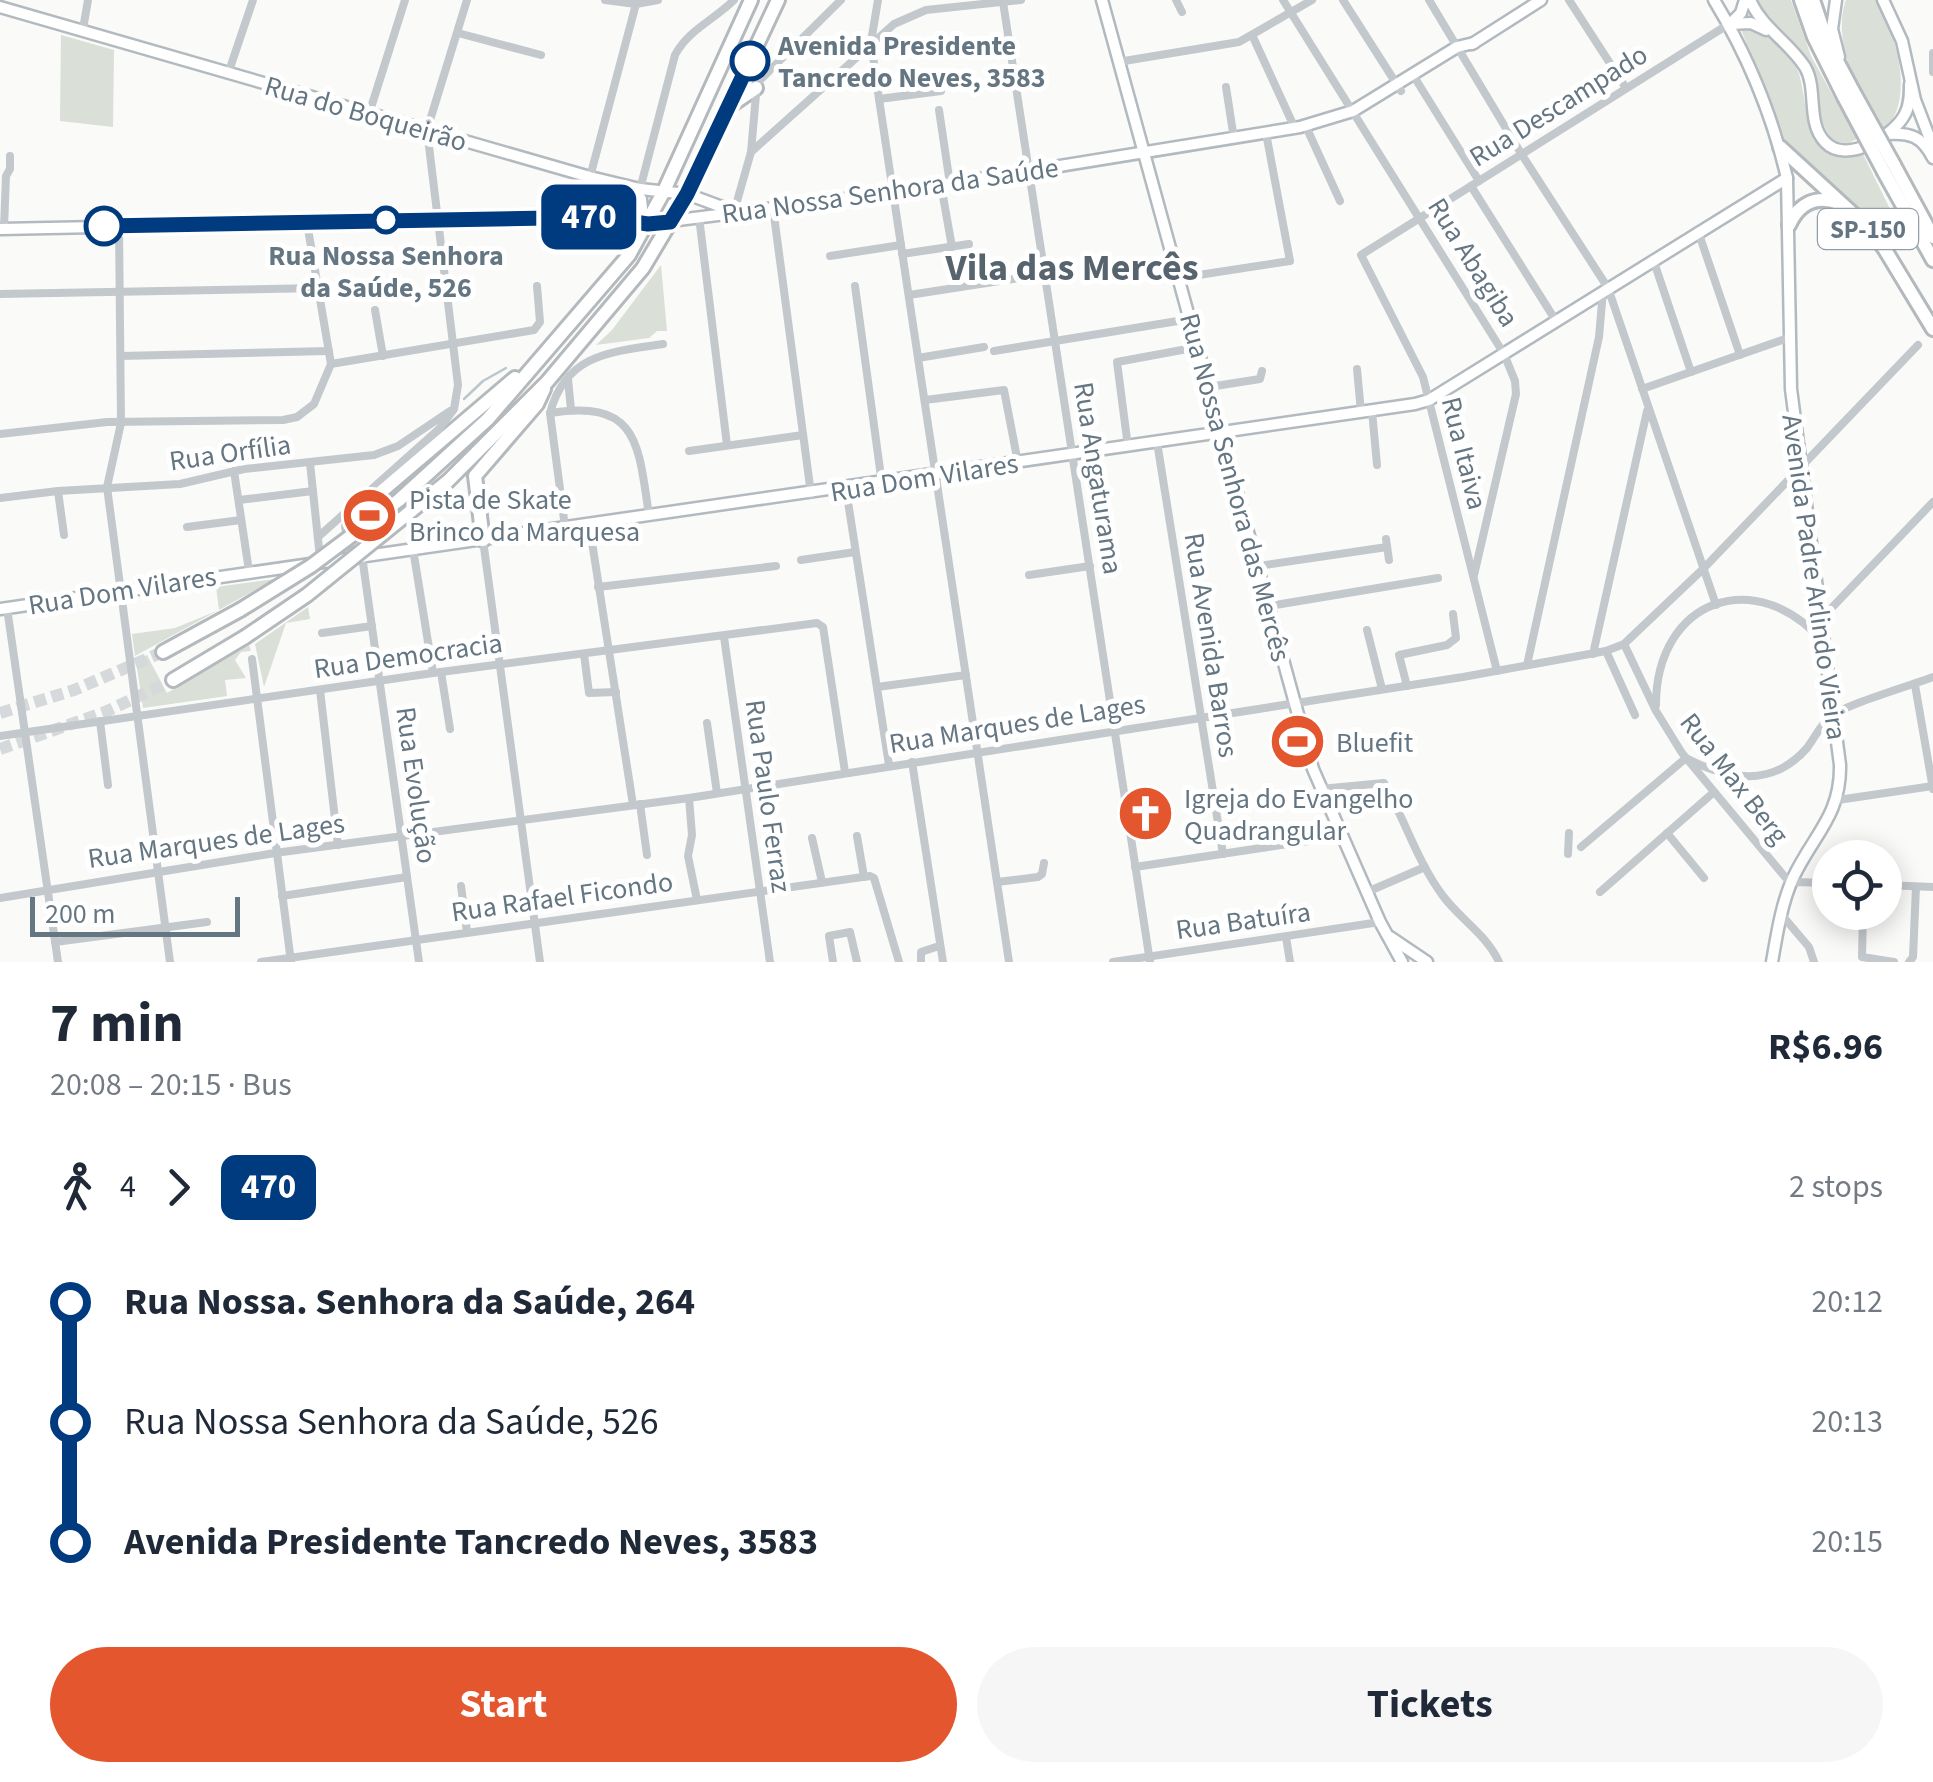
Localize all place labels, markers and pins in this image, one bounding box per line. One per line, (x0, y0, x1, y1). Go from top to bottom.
place label: Avenida Presidente Tancredo Neves, 3583 (777, 26, 1046, 98)
marker: Avenida Presidente Tancredo Neves, 3583 (731, 42, 769, 80)
unlabelled marker (85, 207, 123, 245)
marker: Rua Nossa Senhora da Saúde, 526 (373, 207, 399, 233)
place label: Rua Nossa Senhora da Saúde, 526 (268, 236, 504, 308)
place label: Pista de Skate Brinco da Marquesa (409, 480, 640, 552)
sports icon: Pista de Skate Brinco da Marquesa (340, 485, 400, 545)
sports icon: Bluefit (1267, 712, 1327, 772)
place label: Bluefit (1336, 723, 1414, 763)
place label: Igreja do Evangelho Quadrangular (1184, 779, 1413, 851)
church icon: Igreja do Evangelho Quadrangular (1115, 784, 1175, 844)

